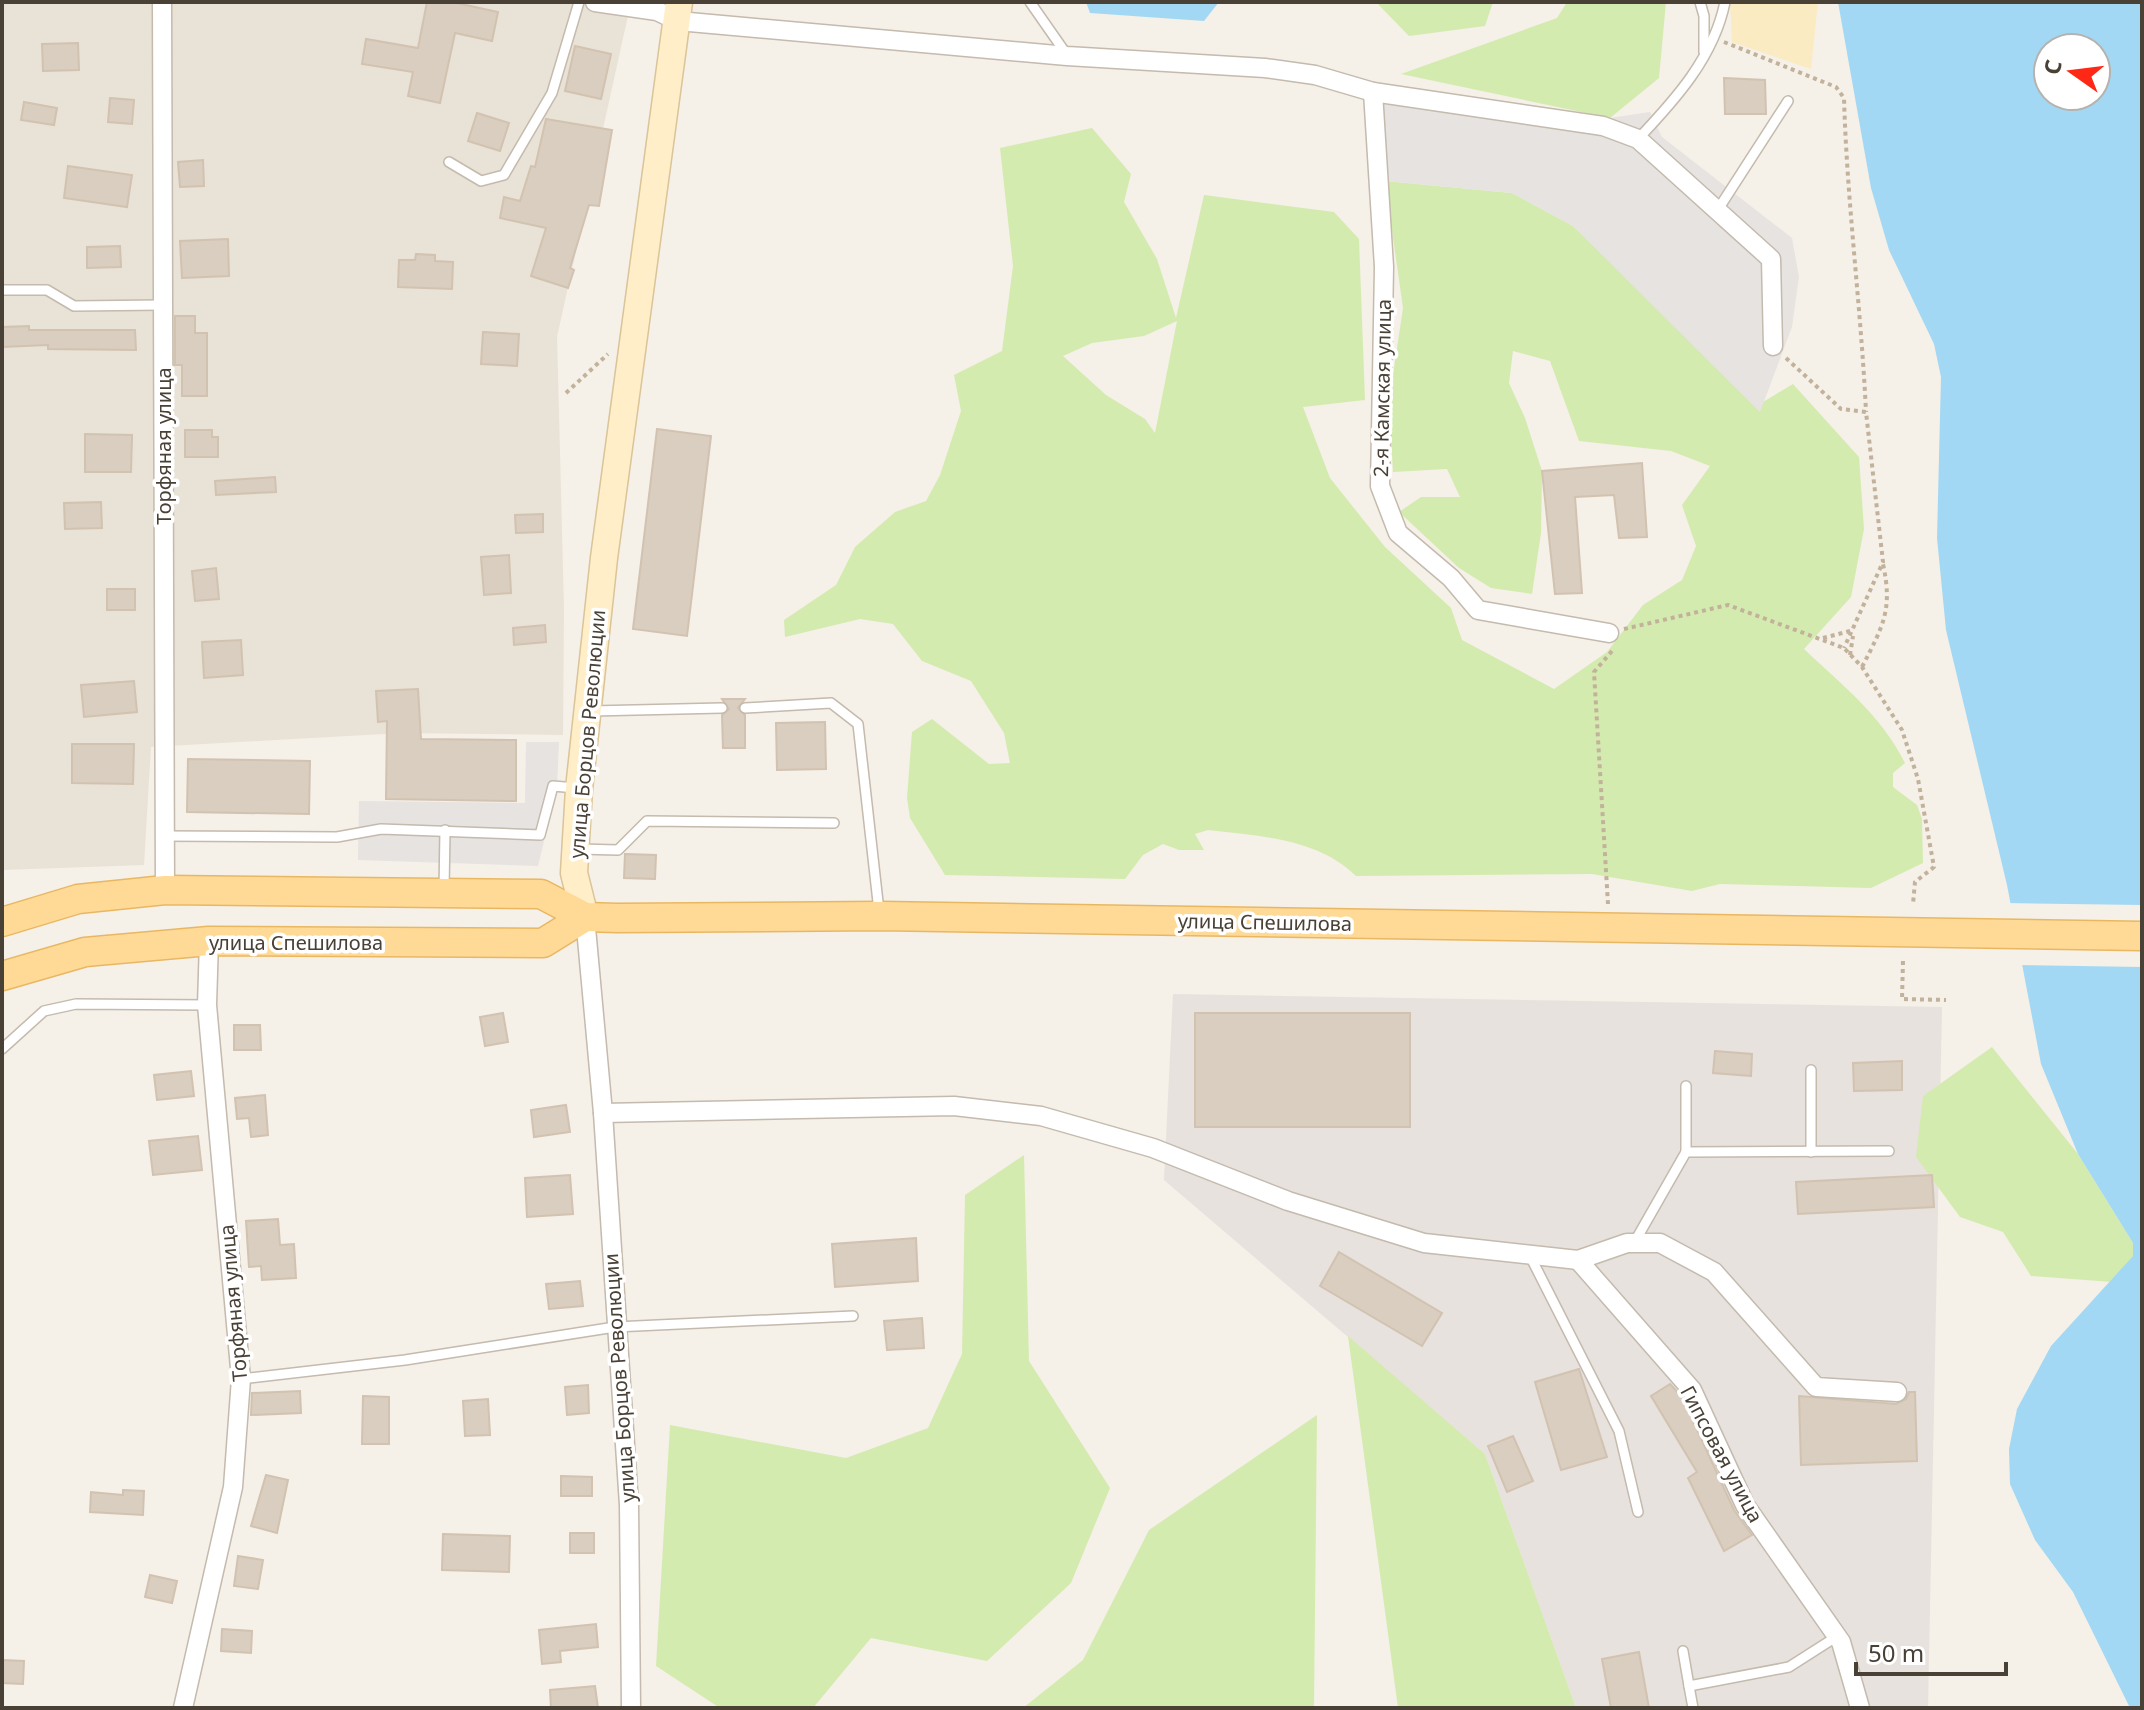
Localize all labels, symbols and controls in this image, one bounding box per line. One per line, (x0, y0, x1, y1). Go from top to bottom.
north arrow (2032, 32, 2112, 112)
text: С (2035, 56, 2068, 77)
street label: 2-я Камская улица (1367, 299, 1397, 477)
street label: Торфяная улица (150, 367, 177, 525)
street label: улица Борцов Революции (563, 608, 611, 860)
street label: улица Спешилова (1178, 907, 1352, 937)
street label: улица Спешилова (209, 929, 383, 956)
street label: Торфяная улица (213, 1223, 253, 1383)
street label: улица Борцов Революции (597, 1253, 641, 1503)
street label: Гипсовая улица (1675, 1381, 1769, 1527)
scale bar (1856, 1626, 2006, 1676)
text: 50 m (1868, 1636, 1924, 1669)

